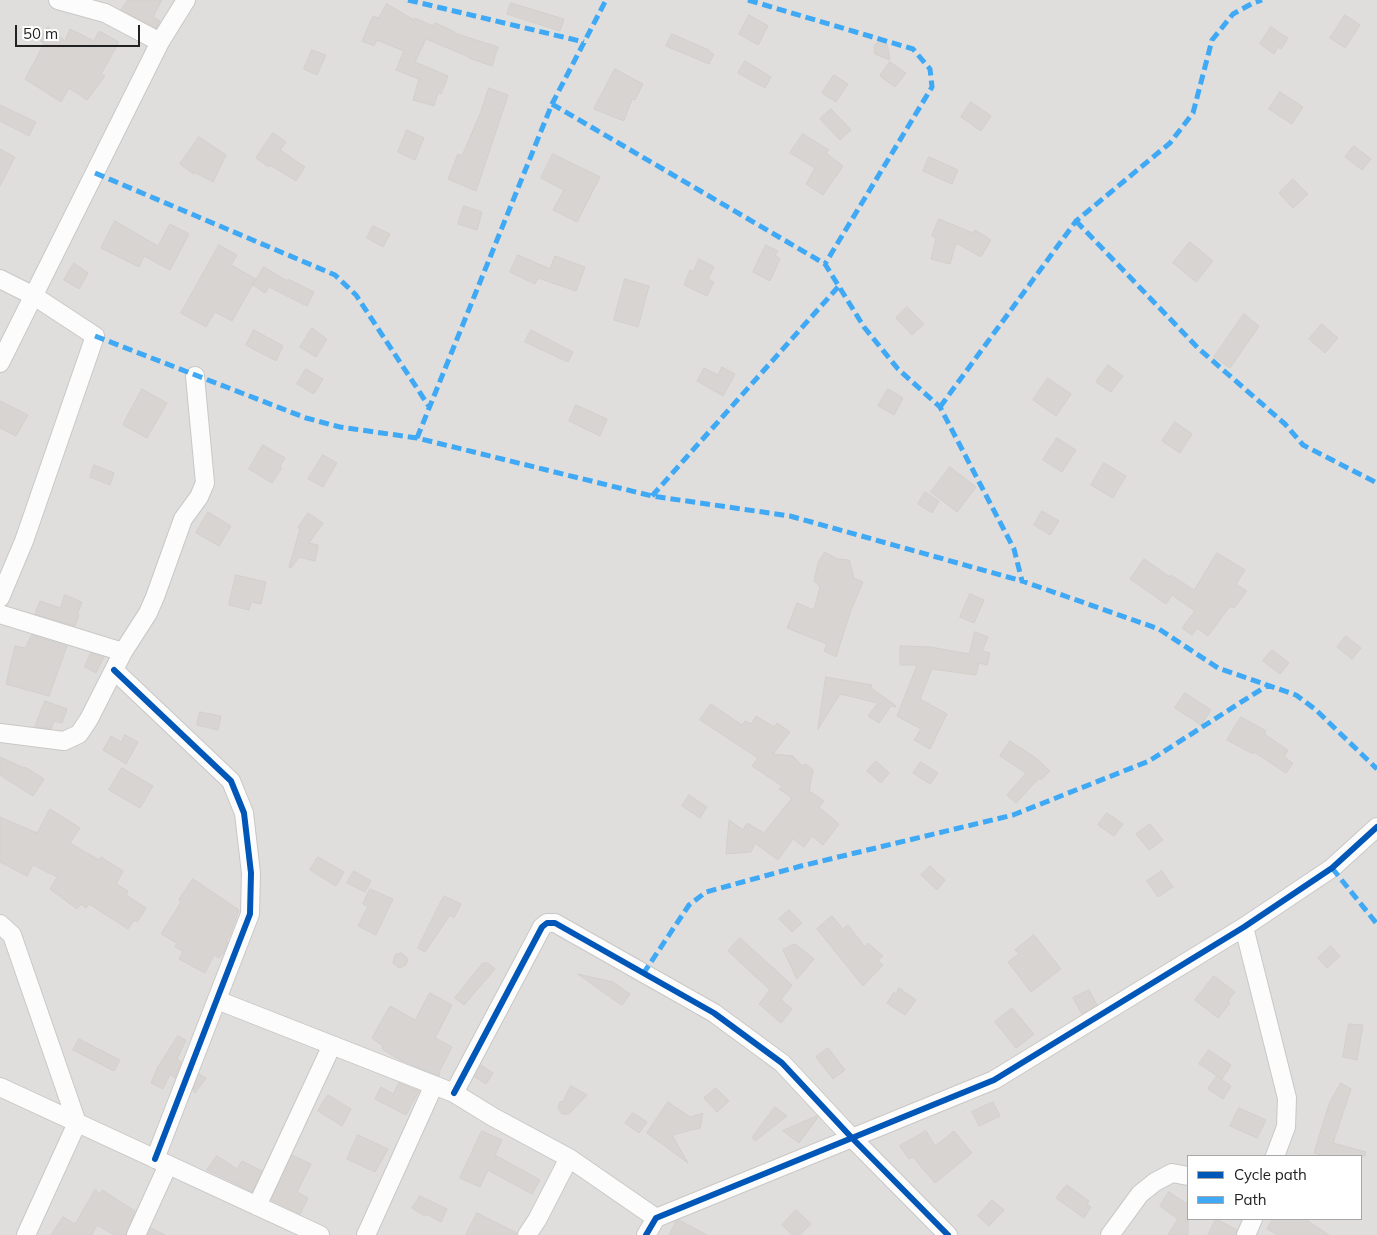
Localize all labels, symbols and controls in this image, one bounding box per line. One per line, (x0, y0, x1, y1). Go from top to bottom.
scale bar (18, 15, 142, 47)
text: 50 m (23, 24, 58, 43)
legend (1187, 1155, 1362, 1220)
text: Cycle path (1234, 1165, 1307, 1184)
text: Path (1234, 1190, 1266, 1209)

